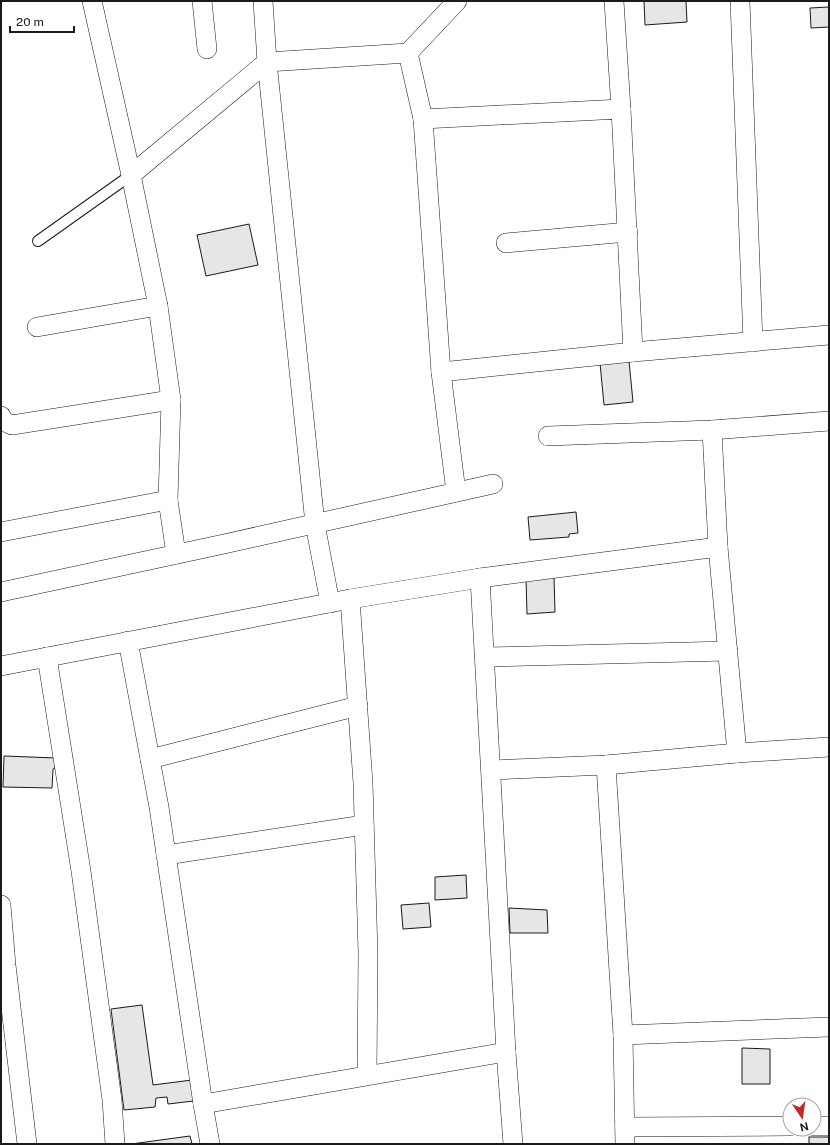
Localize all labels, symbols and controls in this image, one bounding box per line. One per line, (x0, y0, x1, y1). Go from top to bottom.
scale bar (10, 8, 74, 34)
text: 20 m (16, 15, 44, 29)
north arrow (782, 1097, 822, 1137)
text: N (799, 1120, 810, 1134)

